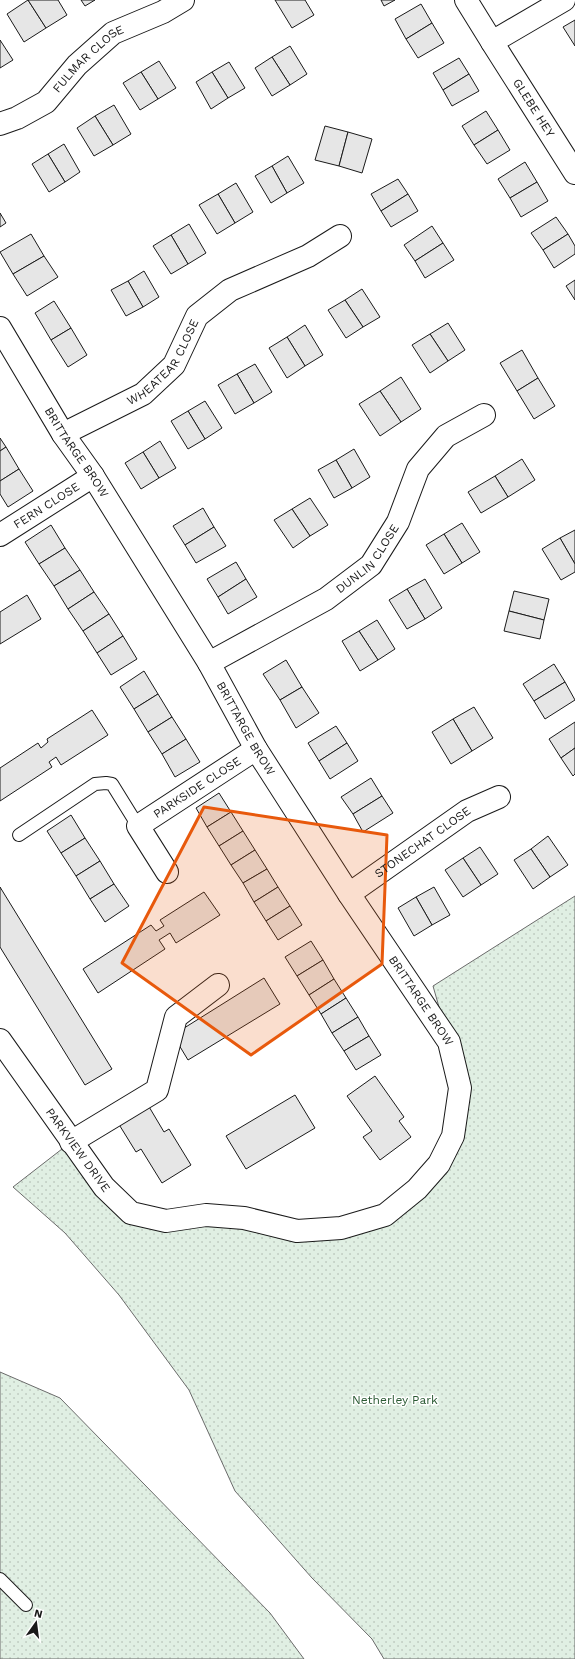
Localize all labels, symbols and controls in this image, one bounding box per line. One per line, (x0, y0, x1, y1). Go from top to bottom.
street label: FULMAR CLOSE (50, 22, 126, 95)
street label: GLEBE HEY (510, 76, 558, 140)
street label: WHEATEAR CLOSE (125, 317, 202, 408)
street label: BRITTARGE BROW (42, 405, 112, 500)
street label: FERN CLOSE (11, 479, 82, 532)
street label: DUNLIN CLOSE (333, 521, 402, 596)
street label: BRITTARGE BROW (214, 679, 278, 778)
street label: PARKSIDE CLOSE (151, 754, 244, 821)
street label: STONECHAT CLOSE (372, 803, 474, 881)
street label: BRITTARGE BROW (386, 953, 457, 1049)
street label: PARKVIEW DRIVE (43, 1105, 113, 1195)
park label: Netherley Park (352, 1393, 438, 1407)
north arrow (16, 1603, 56, 1643)
text: N (33, 1606, 44, 1621)

